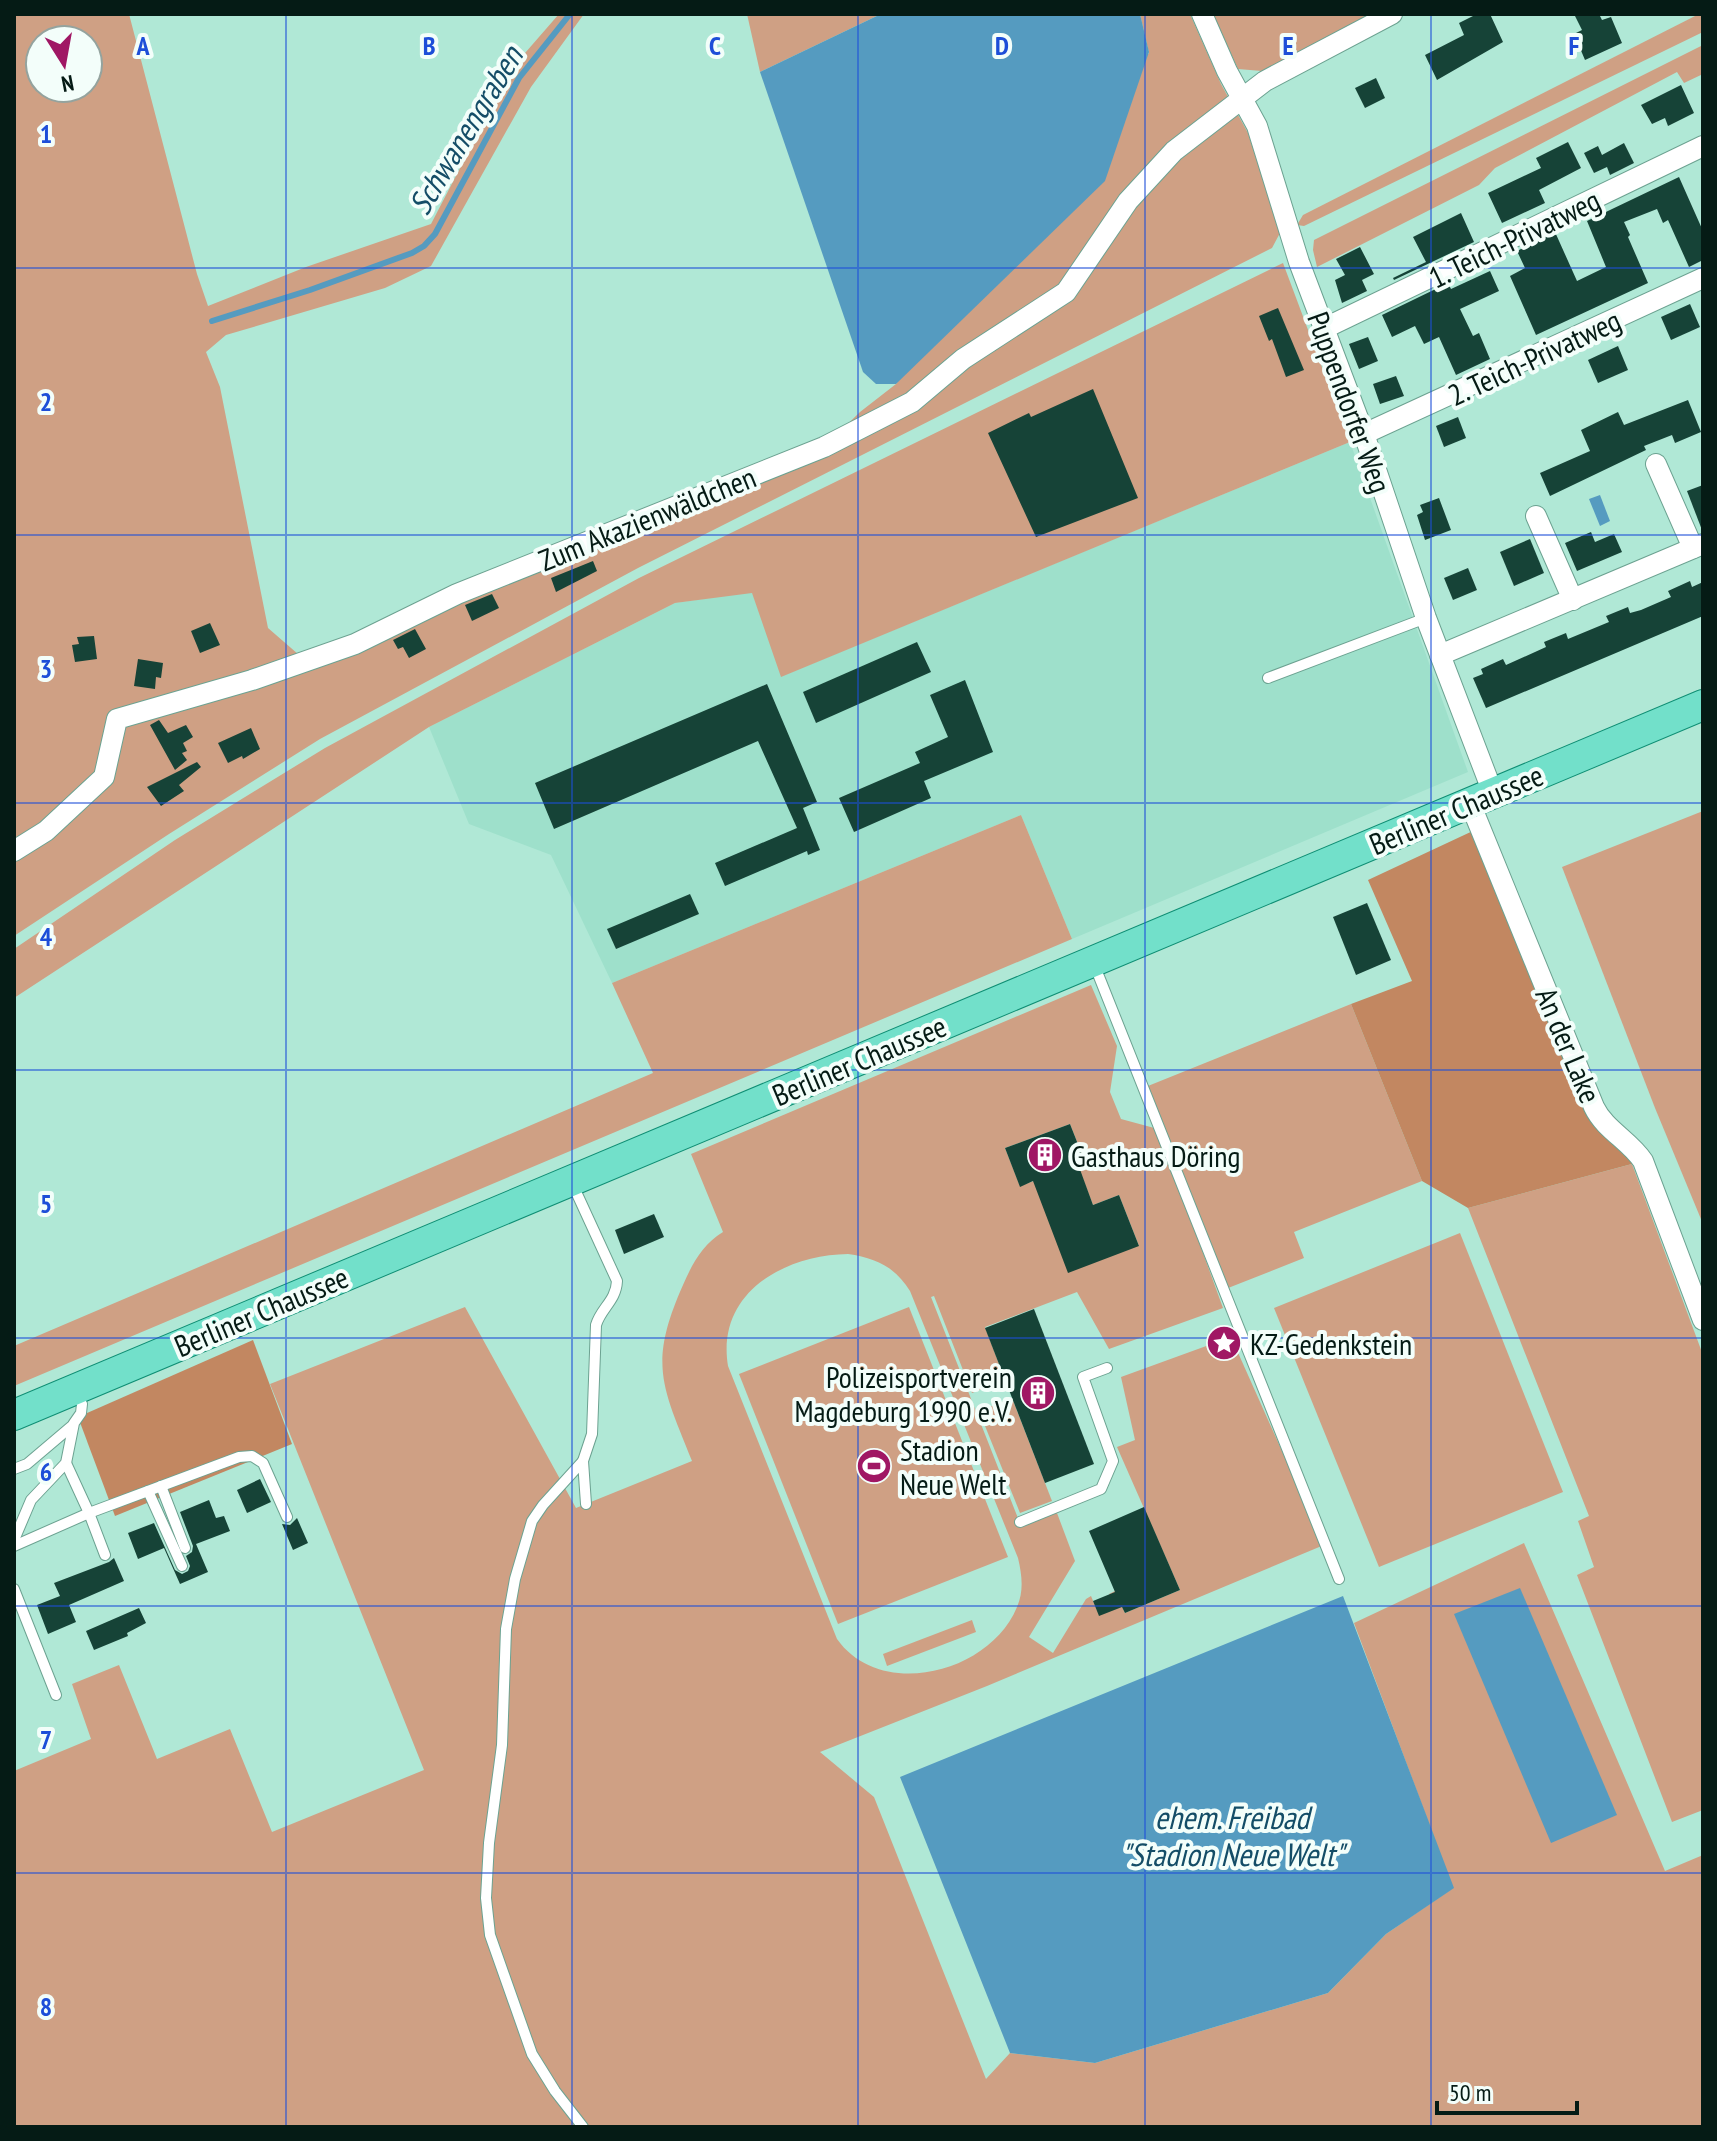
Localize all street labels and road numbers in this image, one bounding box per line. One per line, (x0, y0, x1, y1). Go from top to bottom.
street label: 1. Teich-Privatweg (1422, 180, 1606, 296)
street label: 2. Teich-Privatweg (1441, 300, 1627, 414)
street label: Puppendorfer Weg (1299, 306, 1401, 498)
street label: Zum Akazienwäldchen (533, 457, 761, 579)
street label: Berliner Chaussee (1363, 755, 1549, 863)
street label: An der Lake (1527, 981, 1611, 1109)
street label: Berliner Chaussee (766, 1006, 952, 1114)
street label: Berliner Chaussee (168, 1257, 354, 1365)

